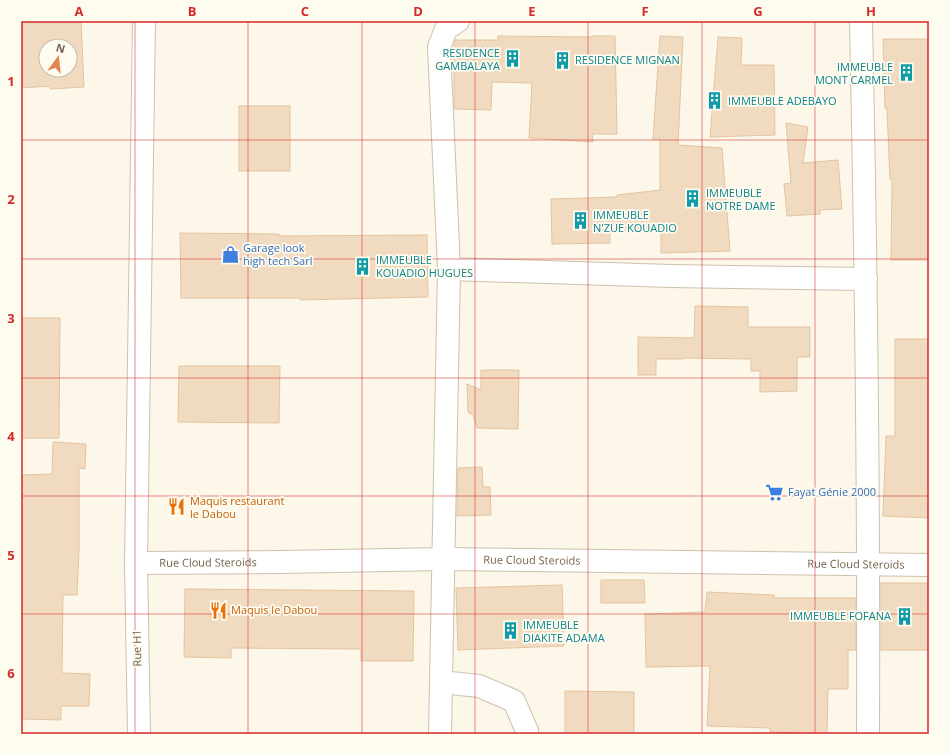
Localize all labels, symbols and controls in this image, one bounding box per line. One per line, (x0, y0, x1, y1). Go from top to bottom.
text: A (75, 2, 84, 20)
text: B (188, 2, 197, 20)
text: C (301, 2, 309, 20)
text: D (413, 2, 423, 20)
text: E (528, 2, 536, 20)
text: F (641, 2, 649, 20)
text: G (753, 2, 763, 20)
text: H (866, 2, 876, 20)
north arrow (38, 38, 78, 78)
text: N (54, 39, 67, 56)
place label: RESIDENCE GAMBALAYA (435, 45, 500, 73)
building icon: RESIDENCE GAMBALAYA (503, 49, 523, 69)
building icon: RESIDENCE MIGNAN (552, 50, 572, 70)
place label: RESIDENCE MIGNAN (575, 52, 680, 67)
place label: IMMEUBLE MONT CARMEL (815, 59, 893, 87)
building icon: IMMEUBLE MONT CARMEL (896, 63, 916, 83)
text: 1 (7, 72, 15, 90)
building icon: IMMEUBLE ADEBAYO (705, 91, 725, 111)
place label: IMMEUBLE ADEBAYO (728, 93, 837, 108)
place label: IMMEUBLE NOTRE DAME (706, 185, 776, 213)
building icon: IMMEUBLE NOTRE DAME (683, 189, 703, 209)
text: 2 (7, 190, 15, 208)
place label: IMMEUBLE N'ZUE KOUADIO (593, 207, 677, 235)
building icon: IMMEUBLE N'ZUE KOUADIO (570, 211, 590, 231)
place label: Garage look high tech Sarl (243, 240, 313, 268)
shop icon: Garage look high tech Sarl (220, 244, 240, 264)
place label: IMMEUBLE KOUADIO HUGUES (376, 252, 473, 280)
building icon: IMMEUBLE KOUADIO HUGUES (353, 256, 373, 276)
text: 3 (7, 309, 15, 327)
text: 4 (7, 427, 15, 445)
supermarket icon: Fayat Génie 2000 (765, 482, 785, 502)
place label: Fayat Génie 2000 (788, 484, 876, 499)
place label: Maquis restaurant le Dabou (190, 493, 284, 521)
restaurant icon: Maquis restaurant le Dabou (167, 497, 187, 517)
text: 5 (7, 546, 15, 564)
street label: Rue Cloud Steroids (483, 551, 581, 568)
street label: Rue Cloud Steroids (159, 554, 257, 570)
street label: Rue Cloud Steroids (807, 555, 905, 572)
restaurant icon: Maquis le Dabou (208, 600, 228, 620)
place label: Maquis le Dabou (231, 602, 317, 617)
building icon: IMMEUBLE FOFANA (894, 606, 914, 626)
place label: IMMEUBLE FOFANA (790, 608, 891, 623)
place label: IMMEUBLE DIAKITE ADAMA (523, 617, 605, 645)
building icon: IMMEUBLE DIAKITE ADAMA (500, 621, 520, 641)
street label: Rue H1 (129, 629, 144, 667)
text: 6 (7, 664, 15, 682)

